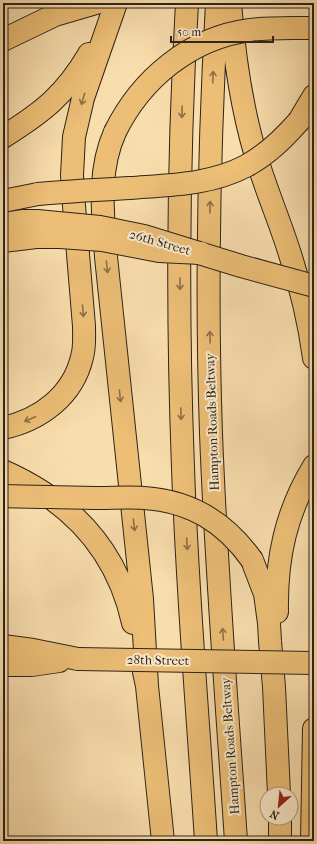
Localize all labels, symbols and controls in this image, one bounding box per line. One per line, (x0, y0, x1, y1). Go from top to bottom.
scale bar (171, 18, 273, 44)
text: 50 m (177, 25, 201, 39)
one-way arrow (209, 71, 217, 84)
one-way arrow (79, 92, 86, 105)
one-way arrow (178, 105, 185, 118)
one-way arrow (206, 201, 213, 214)
street label: 26th Street (128, 226, 193, 258)
one-way arrow (103, 260, 110, 273)
one-way arrow (176, 277, 184, 290)
one-way arrow (79, 304, 87, 317)
one-way arrow (206, 331, 214, 344)
street label: Hampton Roads Beltway (202, 352, 222, 491)
one-way arrow (116, 389, 124, 402)
one-way arrow (178, 407, 185, 420)
one-way arrow (24, 416, 36, 423)
one-way arrow (130, 518, 137, 531)
one-way arrow (183, 537, 191, 550)
one-way arrow (219, 628, 226, 641)
street label: 28th Street (127, 652, 190, 668)
street label: Hampton Roads Beltway (218, 676, 242, 815)
north arrow (259, 786, 299, 826)
text: N (267, 806, 281, 822)

